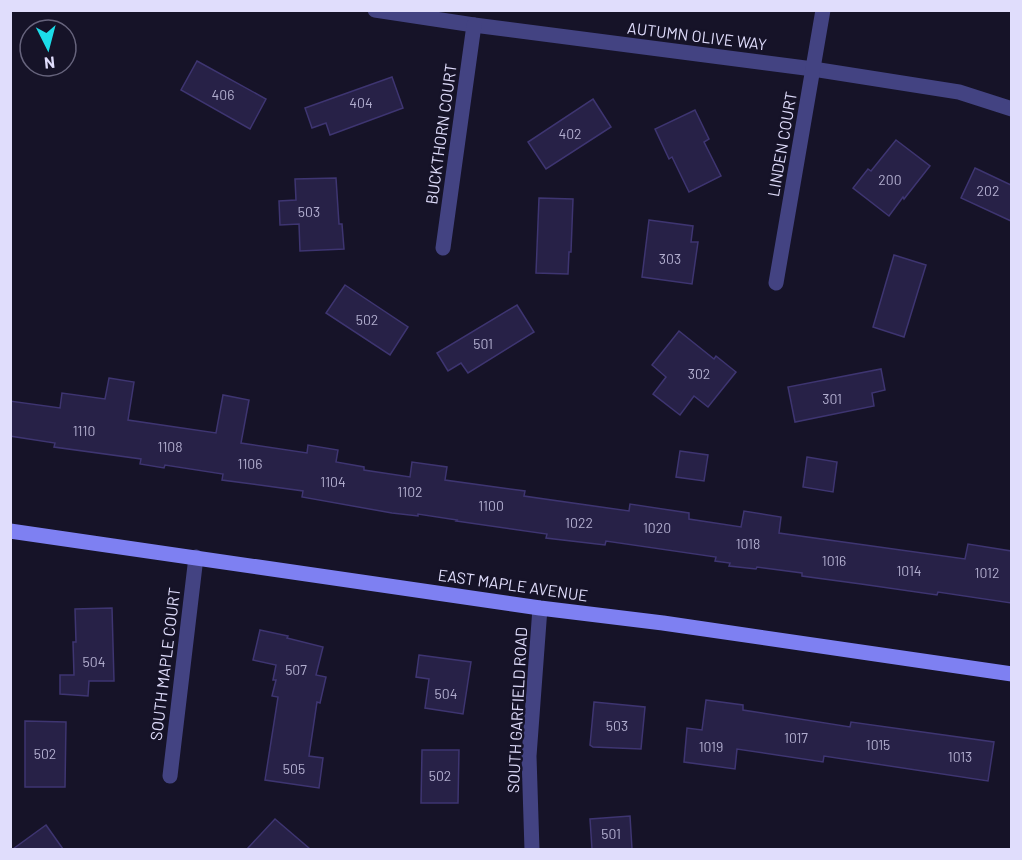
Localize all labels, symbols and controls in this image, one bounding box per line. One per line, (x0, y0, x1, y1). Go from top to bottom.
north arrow (18, 18, 78, 78)
street label: AUTUMN OLIVE WAY (626, 18, 768, 53)
text: N (43, 53, 56, 73)
street label: BUCKTHORN COURT (421, 62, 460, 206)
house number: 406 (212, 86, 234, 103)
street label: LINDEN COURT (763, 90, 800, 198)
house number: 404 (349, 94, 373, 111)
house number: 402 (558, 125, 582, 142)
house number: 200 (878, 171, 902, 188)
house number: 202 (977, 182, 999, 199)
house number: 503 (298, 203, 320, 220)
house number: 303 (659, 250, 681, 267)
house number: 502 (356, 311, 378, 328)
house number: 501 (473, 335, 493, 352)
house number: 302 (688, 365, 710, 382)
house number: 301 (822, 390, 842, 407)
house number: 1110 (73, 422, 95, 439)
house number: 1108 (157, 438, 183, 455)
house number: 1106 (238, 455, 262, 472)
house number: 1104 (320, 473, 346, 490)
house number: 1102 (397, 483, 423, 500)
house number: 1100 (478, 497, 504, 514)
house number: 1022 (565, 514, 593, 531)
house number: 1020 (643, 519, 671, 536)
house number: 1018 (736, 535, 760, 552)
house number: 1016 (822, 552, 846, 569)
house number: 1014 (896, 562, 922, 579)
house number: 1012 (975, 564, 999, 581)
street label: EAST MAPLE AVENUE (437, 565, 589, 604)
street label: SOUTH MAPLE COURT (146, 586, 183, 741)
street label: SOUTH GARFIELD ROAD (503, 627, 530, 793)
house number: 504 (83, 653, 105, 670)
house number: 507 (285, 661, 307, 678)
house number: 504 (435, 685, 457, 702)
house number: 503 (606, 717, 628, 734)
house number: 1017 (784, 729, 808, 746)
house number: 1015 (866, 736, 890, 753)
house number: 1019 (699, 738, 723, 755)
house number: 502 (34, 745, 56, 762)
house number: 1013 (948, 748, 972, 765)
house number: 505 (283, 760, 305, 777)
house number: 502 (429, 767, 451, 784)
house number: 501 (601, 825, 621, 842)

